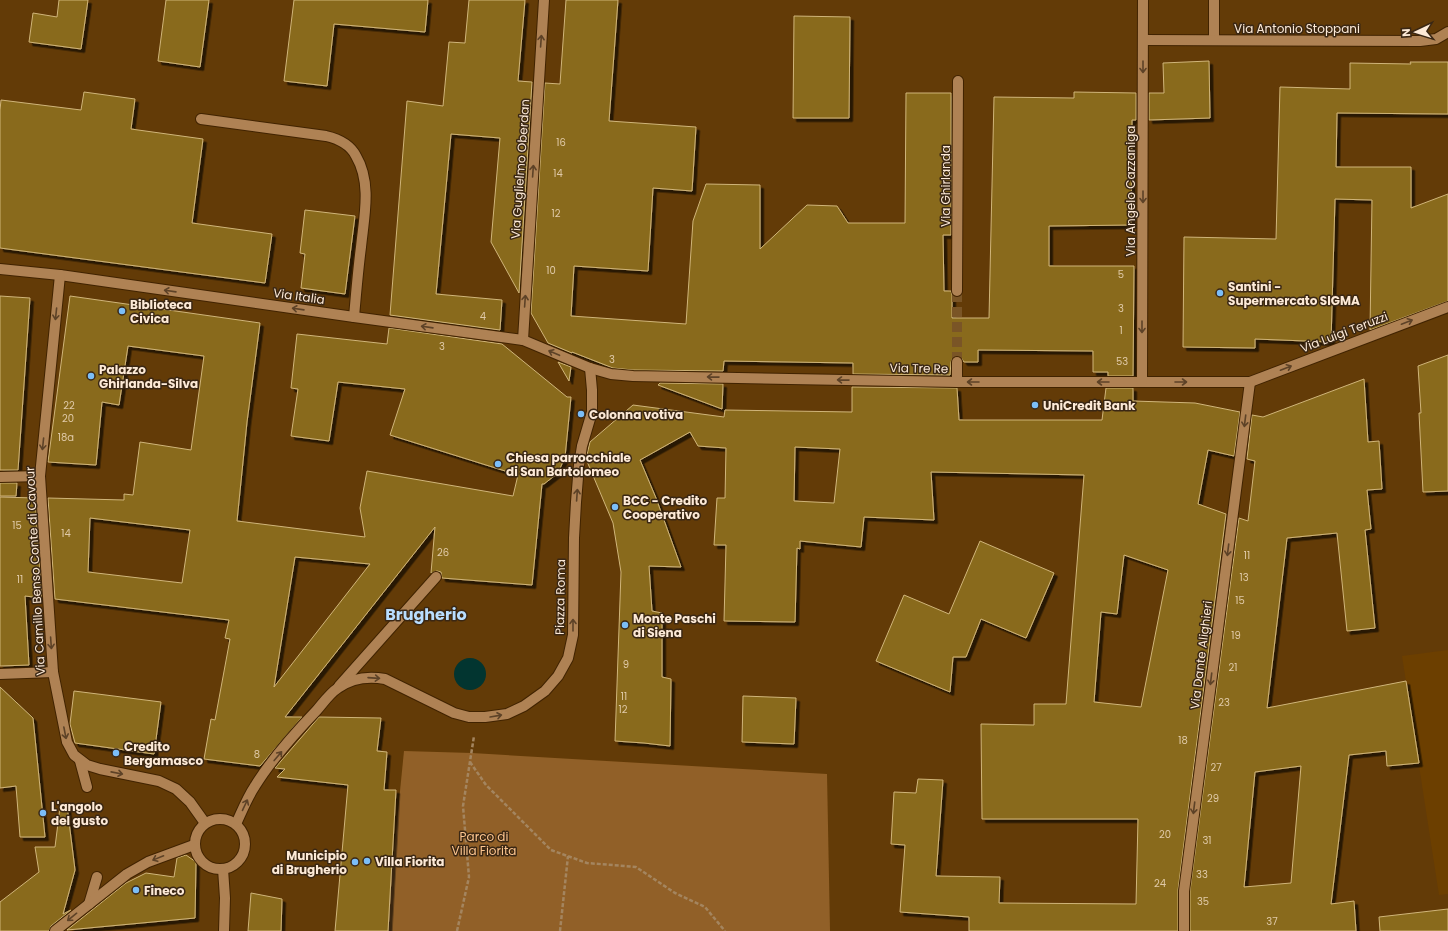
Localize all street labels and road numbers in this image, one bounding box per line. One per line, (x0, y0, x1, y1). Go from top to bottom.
street label: Via Antonio Stoppani (1234, 20, 1360, 37)
street label: Via Guglielmo Oberdan (507, 98, 533, 240)
street label: Via Angelo Cazzaniga (1122, 126, 1139, 256)
street label: Via Ghirlanda (937, 145, 954, 227)
street label: Via Italia (272, 284, 326, 308)
street label: Via Luigi Teruzzi (1298, 307, 1390, 356)
street label: Via Tre Re (889, 359, 949, 377)
street label: Via Camillo Benso Conte di Cavour (21, 466, 49, 676)
street label: Piazza Roma (551, 559, 569, 635)
street label: Via Dante Alighieri (1186, 600, 1216, 710)

